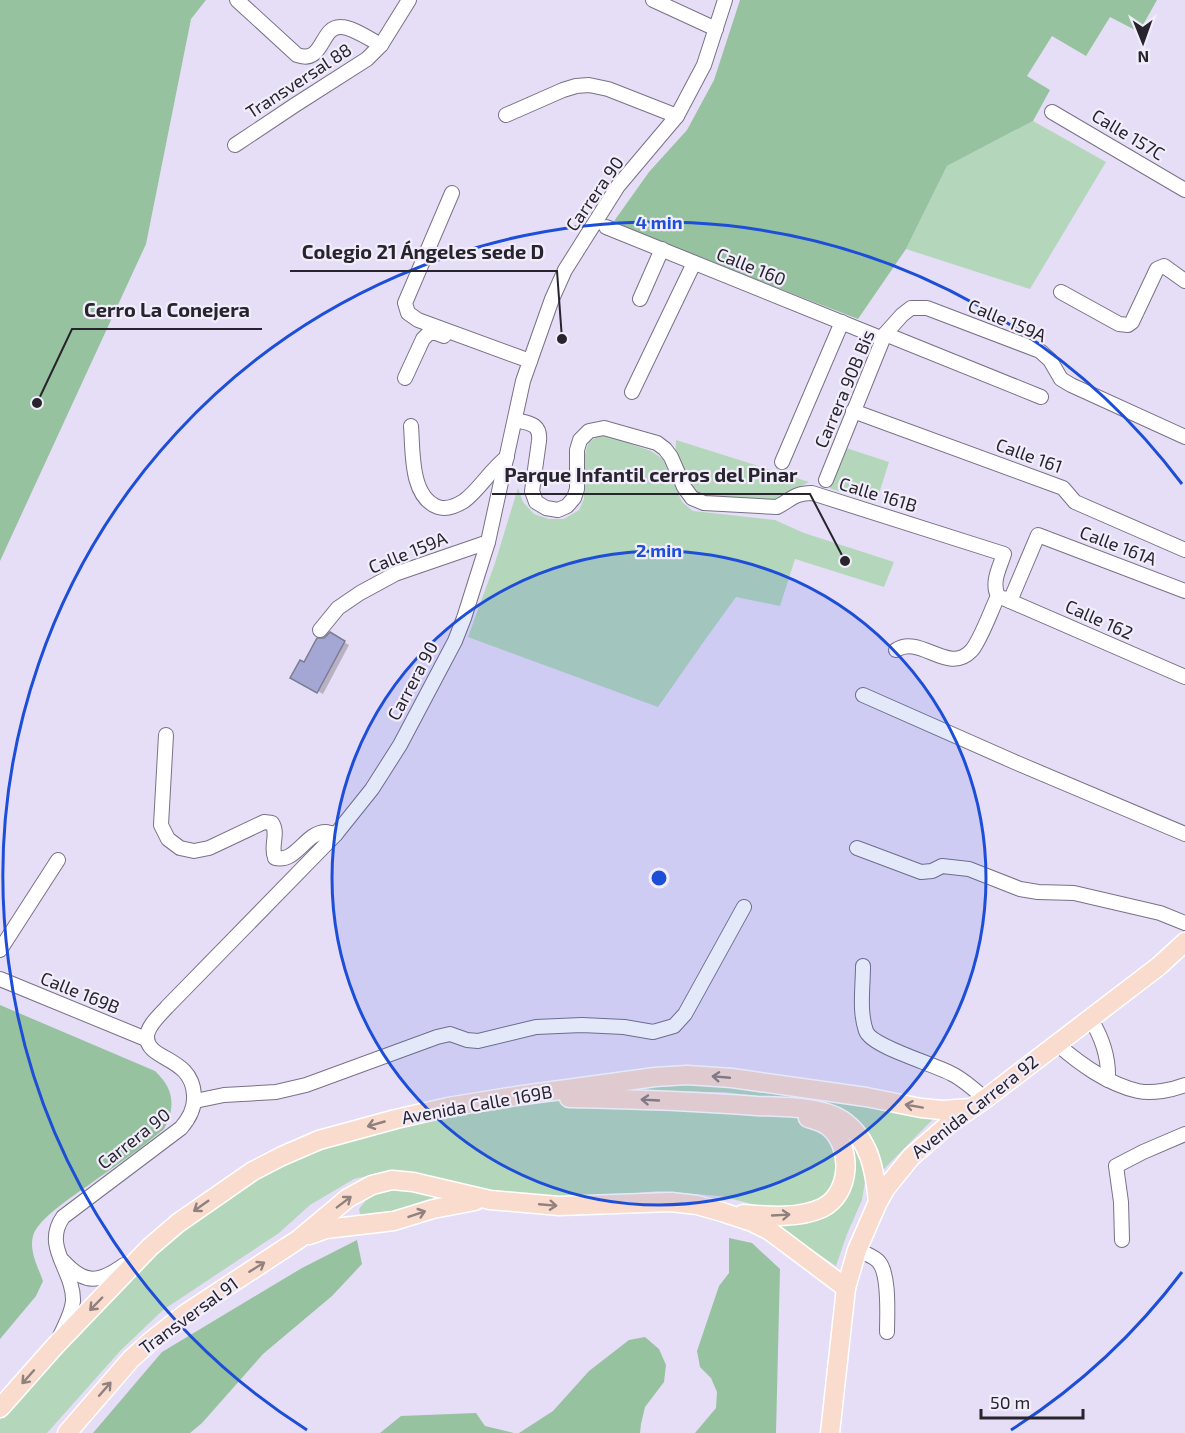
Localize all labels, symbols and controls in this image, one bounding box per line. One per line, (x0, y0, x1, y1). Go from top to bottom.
north arrow (1113, 12, 1173, 72)
street label: Transversal 88 (241, 38, 355, 122)
text: N (1137, 48, 1149, 67)
street label: Calle 157C (1088, 104, 1169, 164)
street label: Carrera 90 (560, 152, 628, 235)
text: 4 min (636, 211, 683, 233)
callout: Colegio 21 Ángeles sede D (290, 233, 557, 271)
text: Colegio 21 Ángeles sede D (302, 239, 544, 263)
street label: Calle 160 (713, 242, 789, 290)
callout: Cerro La Conejera (72, 291, 262, 329)
street label: Calle 159A (965, 294, 1051, 347)
text: Cerro La Conejera (84, 297, 250, 321)
street label: Carrera 90B Bis (809, 326, 879, 451)
street label: Calle 161 (993, 433, 1066, 477)
callout: Parque Infantil cerros del Pinar (492, 456, 810, 494)
text: Parque Infantil cerros del Pinar (504, 462, 798, 486)
street label: Calle 161B (837, 472, 920, 516)
street label: Calle 161A (1077, 520, 1161, 570)
street label: Calle 159A (365, 526, 451, 578)
text: 2 min (636, 539, 682, 561)
street label: Calle 162 (1062, 594, 1137, 644)
street label: Carrera 90 (382, 637, 442, 724)
centre of rings (649, 868, 669, 888)
street label: Calle 169B (38, 966, 123, 1018)
street label: Avenida Carrera 92 (907, 1050, 1042, 1162)
one-way arrow (712, 1071, 731, 1082)
street label: Avenida Calle 169B (400, 1080, 554, 1128)
one-way arrow (640, 1094, 660, 1106)
one-way arrow (904, 1100, 924, 1111)
street label: Carrera 90 (93, 1103, 174, 1173)
one-way arrow (367, 1119, 386, 1131)
one-way arrow (335, 1195, 351, 1208)
one-way arrow (194, 1200, 210, 1212)
one-way arrow (538, 1200, 558, 1211)
one-way arrow (407, 1208, 426, 1219)
one-way arrow (770, 1209, 790, 1221)
one-way arrow (248, 1261, 265, 1274)
street label: Transversal 91 (135, 1272, 242, 1359)
one-way arrow (88, 1297, 103, 1312)
one-way arrow (21, 1369, 35, 1384)
one-way arrow (98, 1382, 112, 1397)
scale bar (981, 1382, 1083, 1420)
text: 50 m (990, 1391, 1030, 1413)

